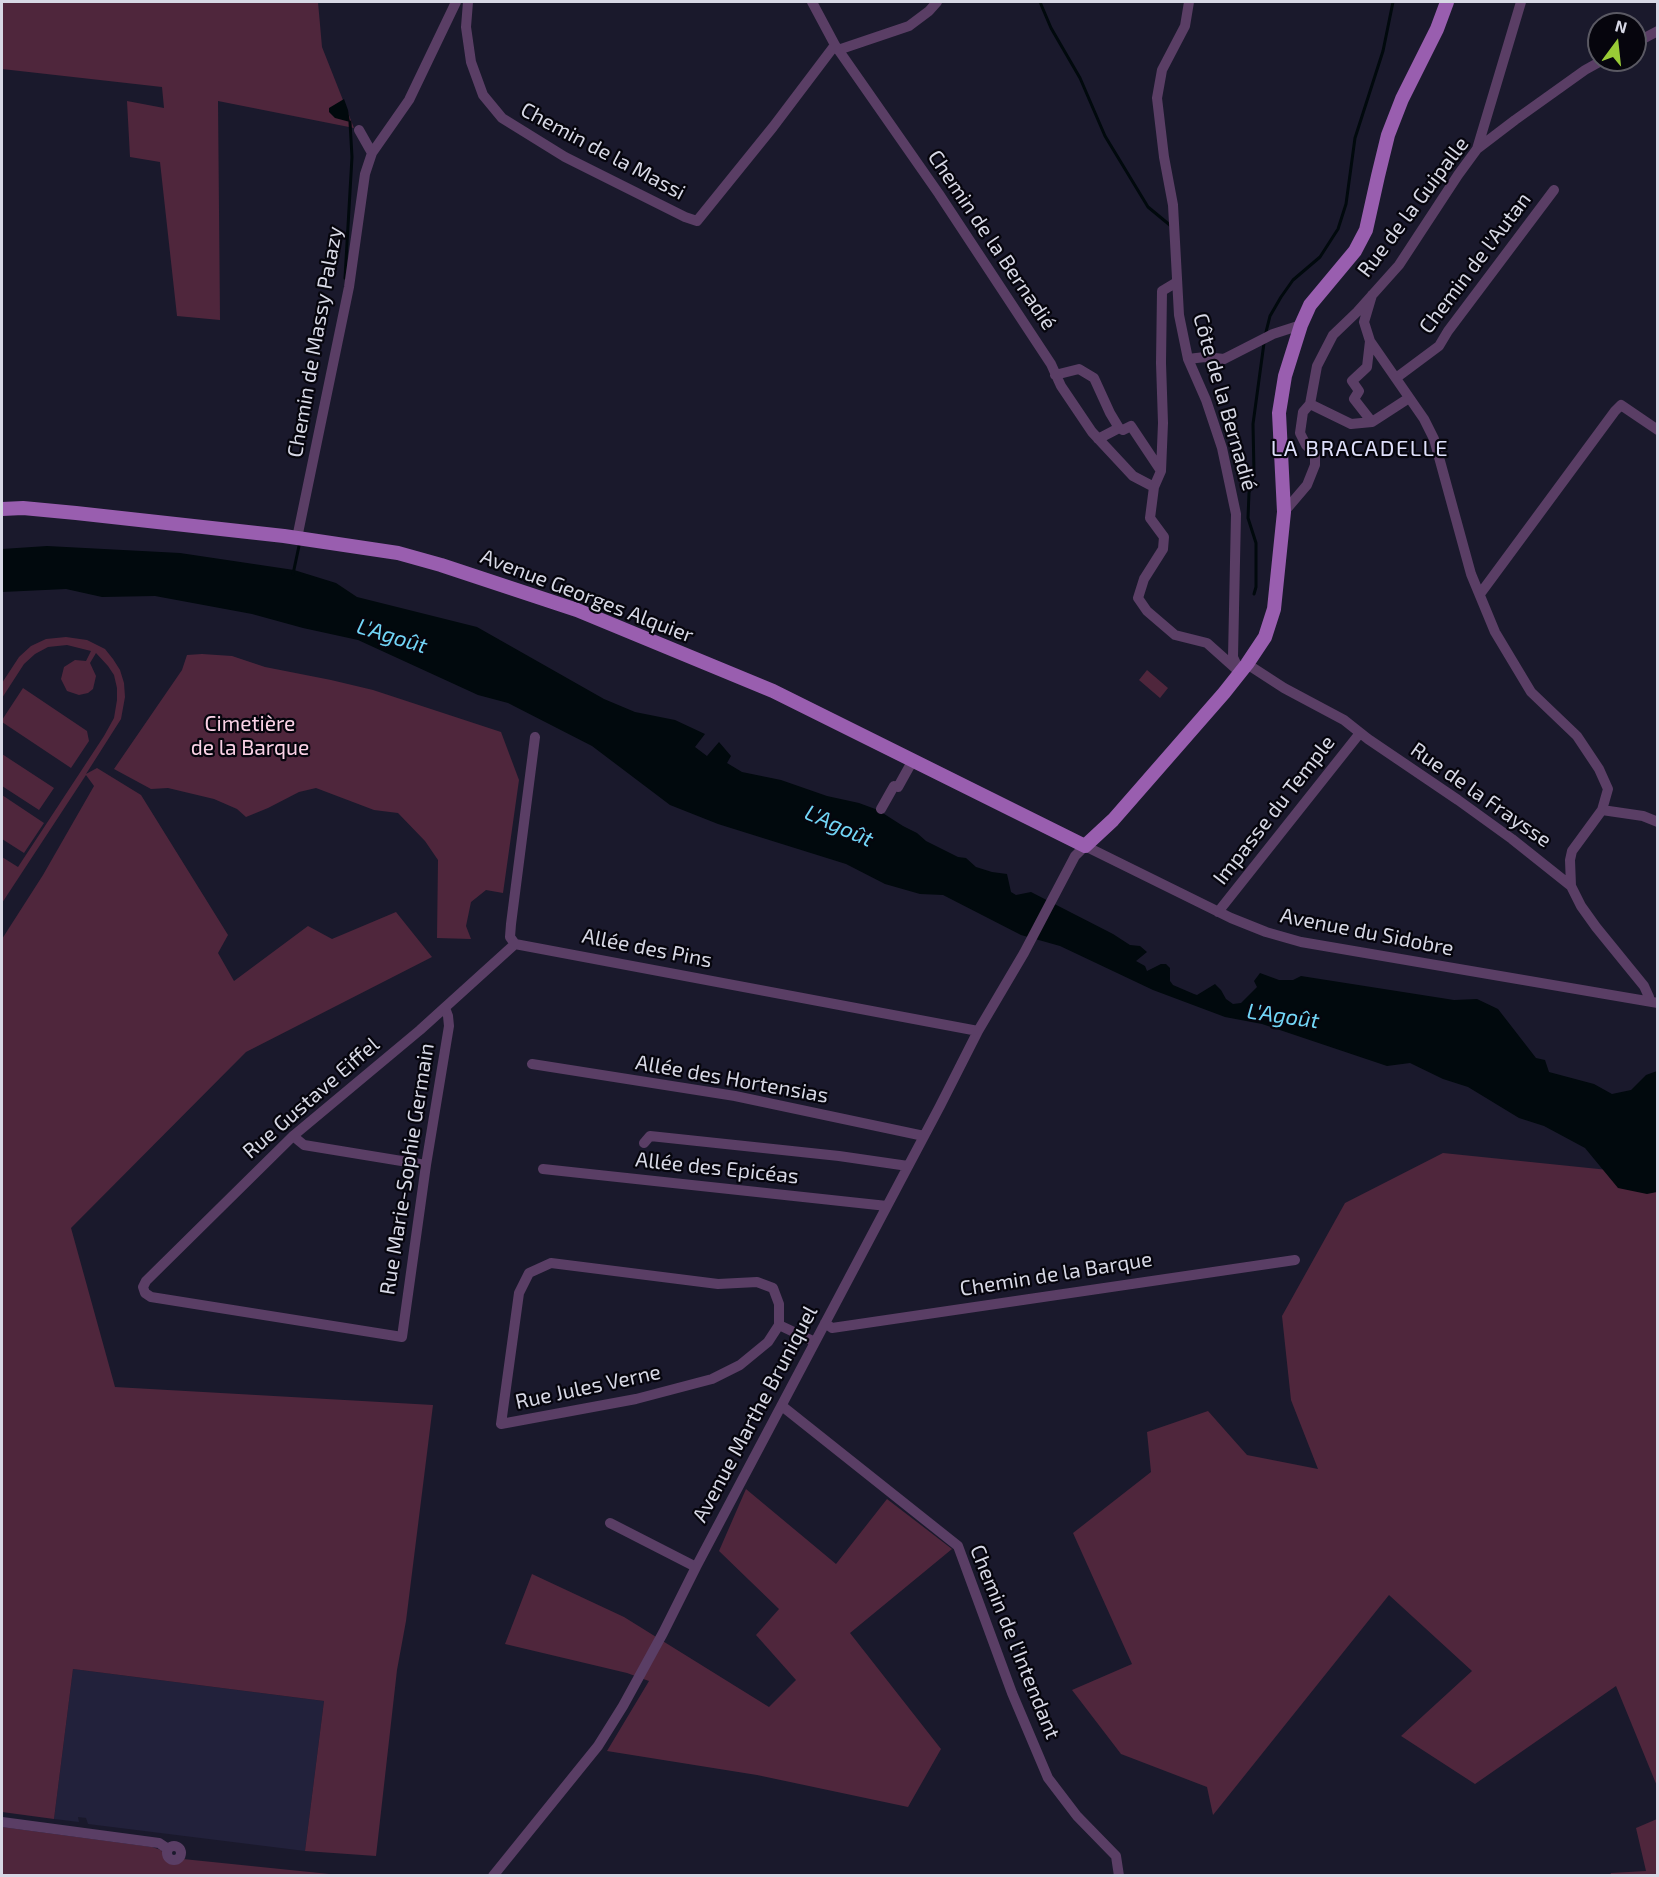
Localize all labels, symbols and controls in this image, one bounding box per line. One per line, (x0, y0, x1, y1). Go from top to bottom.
north arrow (1587, 12, 1647, 72)
text: N (1613, 15, 1629, 37)
street label: Chemin de la Massi (516, 97, 690, 205)
street label: Rue de la Guipalle (1352, 132, 1474, 282)
street label: Chemin de la Bernadié (922, 145, 1062, 335)
street label: Chemin de l'Autan (1414, 187, 1536, 339)
street label: Chemin de Massy Palazy (282, 224, 348, 460)
street label: Côte de la Bernadié (1188, 310, 1262, 494)
district label: LA BRACADELLE (1271, 436, 1449, 462)
street label: Avenue Georges Alquier (477, 544, 697, 648)
water label: L'Agoût (354, 613, 430, 659)
park label: Cimetière de la Barque (191, 711, 309, 761)
street label: Impasse du Temple (1208, 730, 1340, 890)
street label: Rue de la Fraysse (1406, 737, 1556, 853)
water label: L'Agoût (801, 799, 877, 853)
street label: Avenue du Sidobre (1278, 903, 1456, 961)
street label: Allée des Pins (580, 923, 714, 973)
water label: L'Agoût (1245, 998, 1321, 1034)
street label: Rue Gustave Eiffel (238, 1032, 384, 1164)
street label: Rue Marie-Sophie Germain (375, 1041, 439, 1297)
street label: Allée des Hortensias (634, 1050, 830, 1108)
street label: Allée des Epicéas (634, 1147, 800, 1189)
street label: Chemin de la Barque (958, 1246, 1154, 1302)
street label: Avenue Marthe Bruniquel (687, 1301, 823, 1527)
street label: Rue Jules Verne (513, 1359, 663, 1415)
street label: Chemin de l'Intendant (965, 1541, 1065, 1743)

